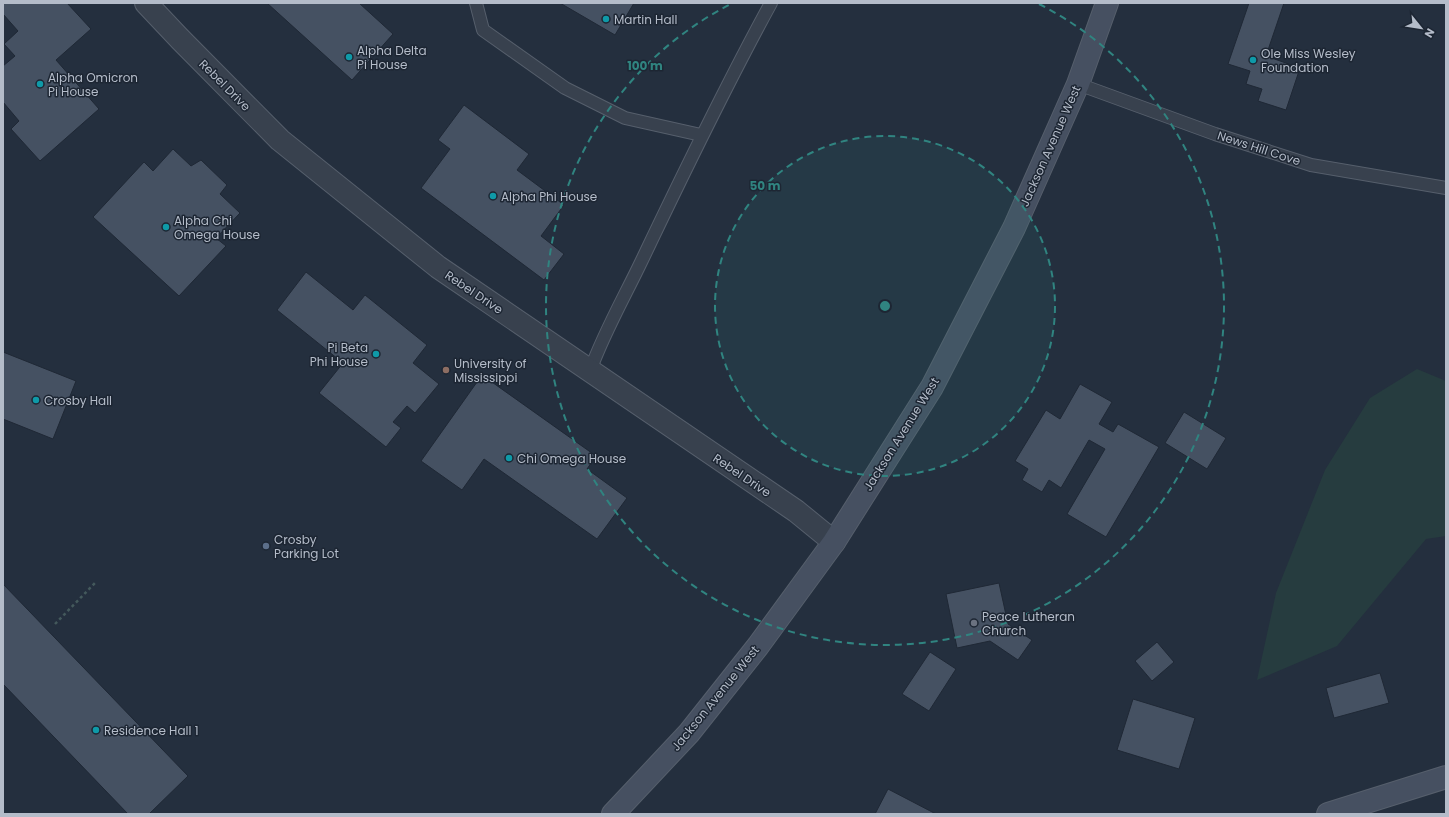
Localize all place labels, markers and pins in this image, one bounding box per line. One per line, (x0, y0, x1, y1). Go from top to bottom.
place label: Martin Hall (614, 11, 677, 28)
marker: Martin Hall (601, 14, 611, 24)
place label: Alpha Delta Pi House (357, 42, 427, 73)
place label: Ole Miss Wesley Foundation (1261, 45, 1356, 76)
marker: Alpha Delta Pi House (344, 52, 354, 62)
marker: Ole Miss Wesley Foundation (1248, 55, 1258, 65)
place label: Alpha Omicron Pi House (48, 69, 138, 100)
marker: Alpha Omicron Pi House (35, 79, 45, 89)
place label: Alpha Phi House (501, 188, 597, 205)
marker: Alpha Phi House (488, 191, 498, 201)
place label: Alpha Chi Omega House (174, 212, 260, 243)
marker: Alpha Chi Omega House (161, 222, 171, 232)
centre of rings (878, 299, 892, 313)
place label: Pi Beta Phi House (310, 339, 368, 370)
marker: Pi Beta Phi House (371, 349, 381, 359)
place label: University of Mississippi (454, 355, 527, 386)
marker: University of Mississippi (441, 365, 451, 375)
place label: Crosby Hall (44, 392, 112, 409)
marker: Crosby Hall (31, 395, 41, 405)
place label: Chi Omega House (517, 450, 626, 467)
marker: Chi Omega House (504, 453, 514, 463)
place label: Crosby Parking Lot (274, 531, 339, 562)
marker: Crosby Parking Lot (261, 541, 271, 551)
place label: Peace Lutheran Church (982, 608, 1075, 639)
marker: Peace Lutheran Church (969, 618, 979, 628)
place label: Residence Hall 1 (104, 722, 198, 739)
marker: Residence Hall 1 (91, 725, 101, 735)

